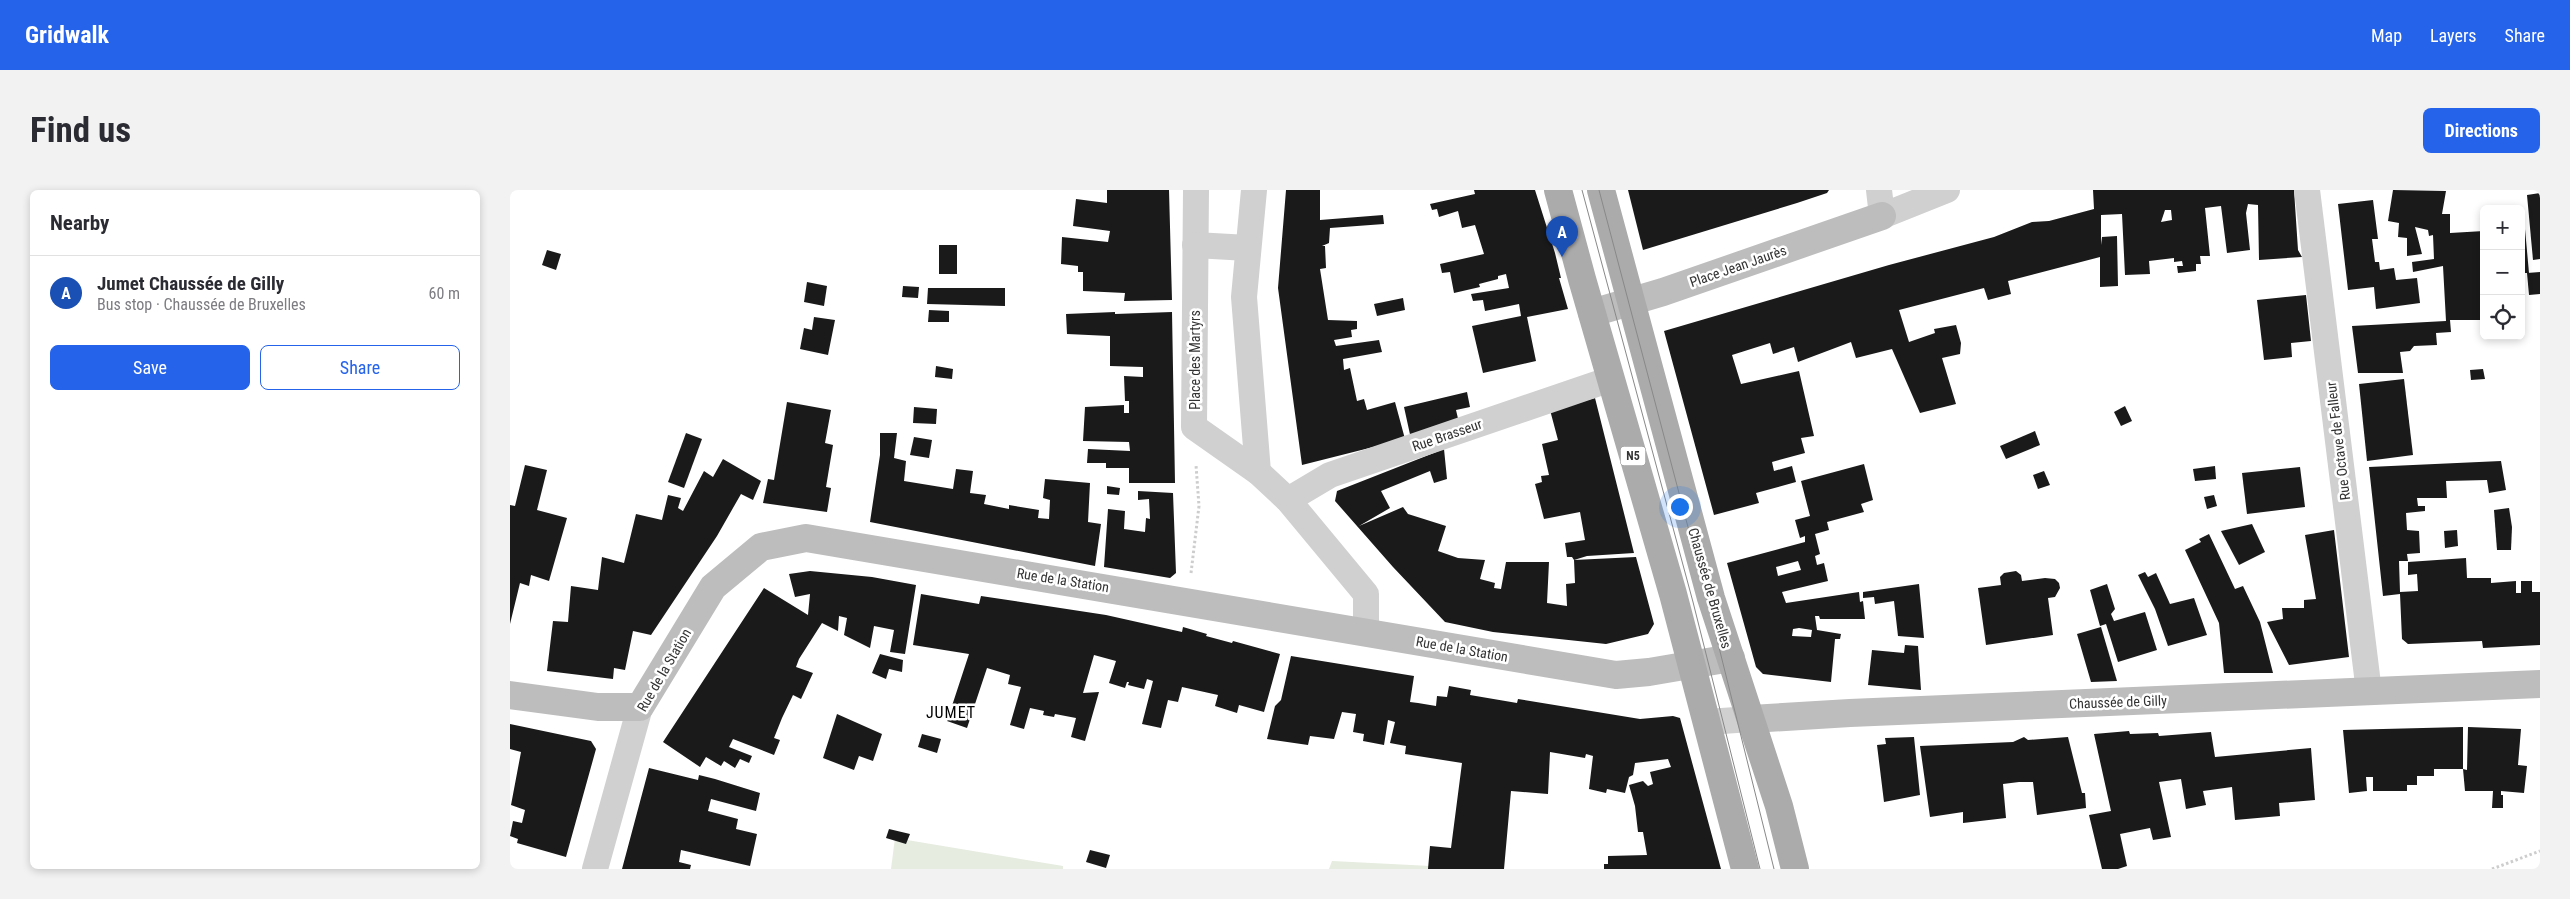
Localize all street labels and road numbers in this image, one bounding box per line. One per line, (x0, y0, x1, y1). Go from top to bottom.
street label: Place Jean Jaurès (1688, 242, 1788, 290)
street label: Place des Martyrs (1187, 310, 1203, 410)
street label: Rue Octave de Falleur (2323, 381, 2353, 501)
street label: Rue Brasseur (1410, 416, 1484, 454)
road number: N5 (1620, 446, 1646, 466)
street label: Chaussée de Bruxelles (1685, 526, 1735, 650)
street label: Rue de la Station (1016, 565, 1110, 595)
street label: Rue de la Station (634, 626, 694, 714)
street label: Rue de la Station (1415, 633, 1509, 665)
street label: Chaussée de Gilly (2069, 692, 2167, 712)

